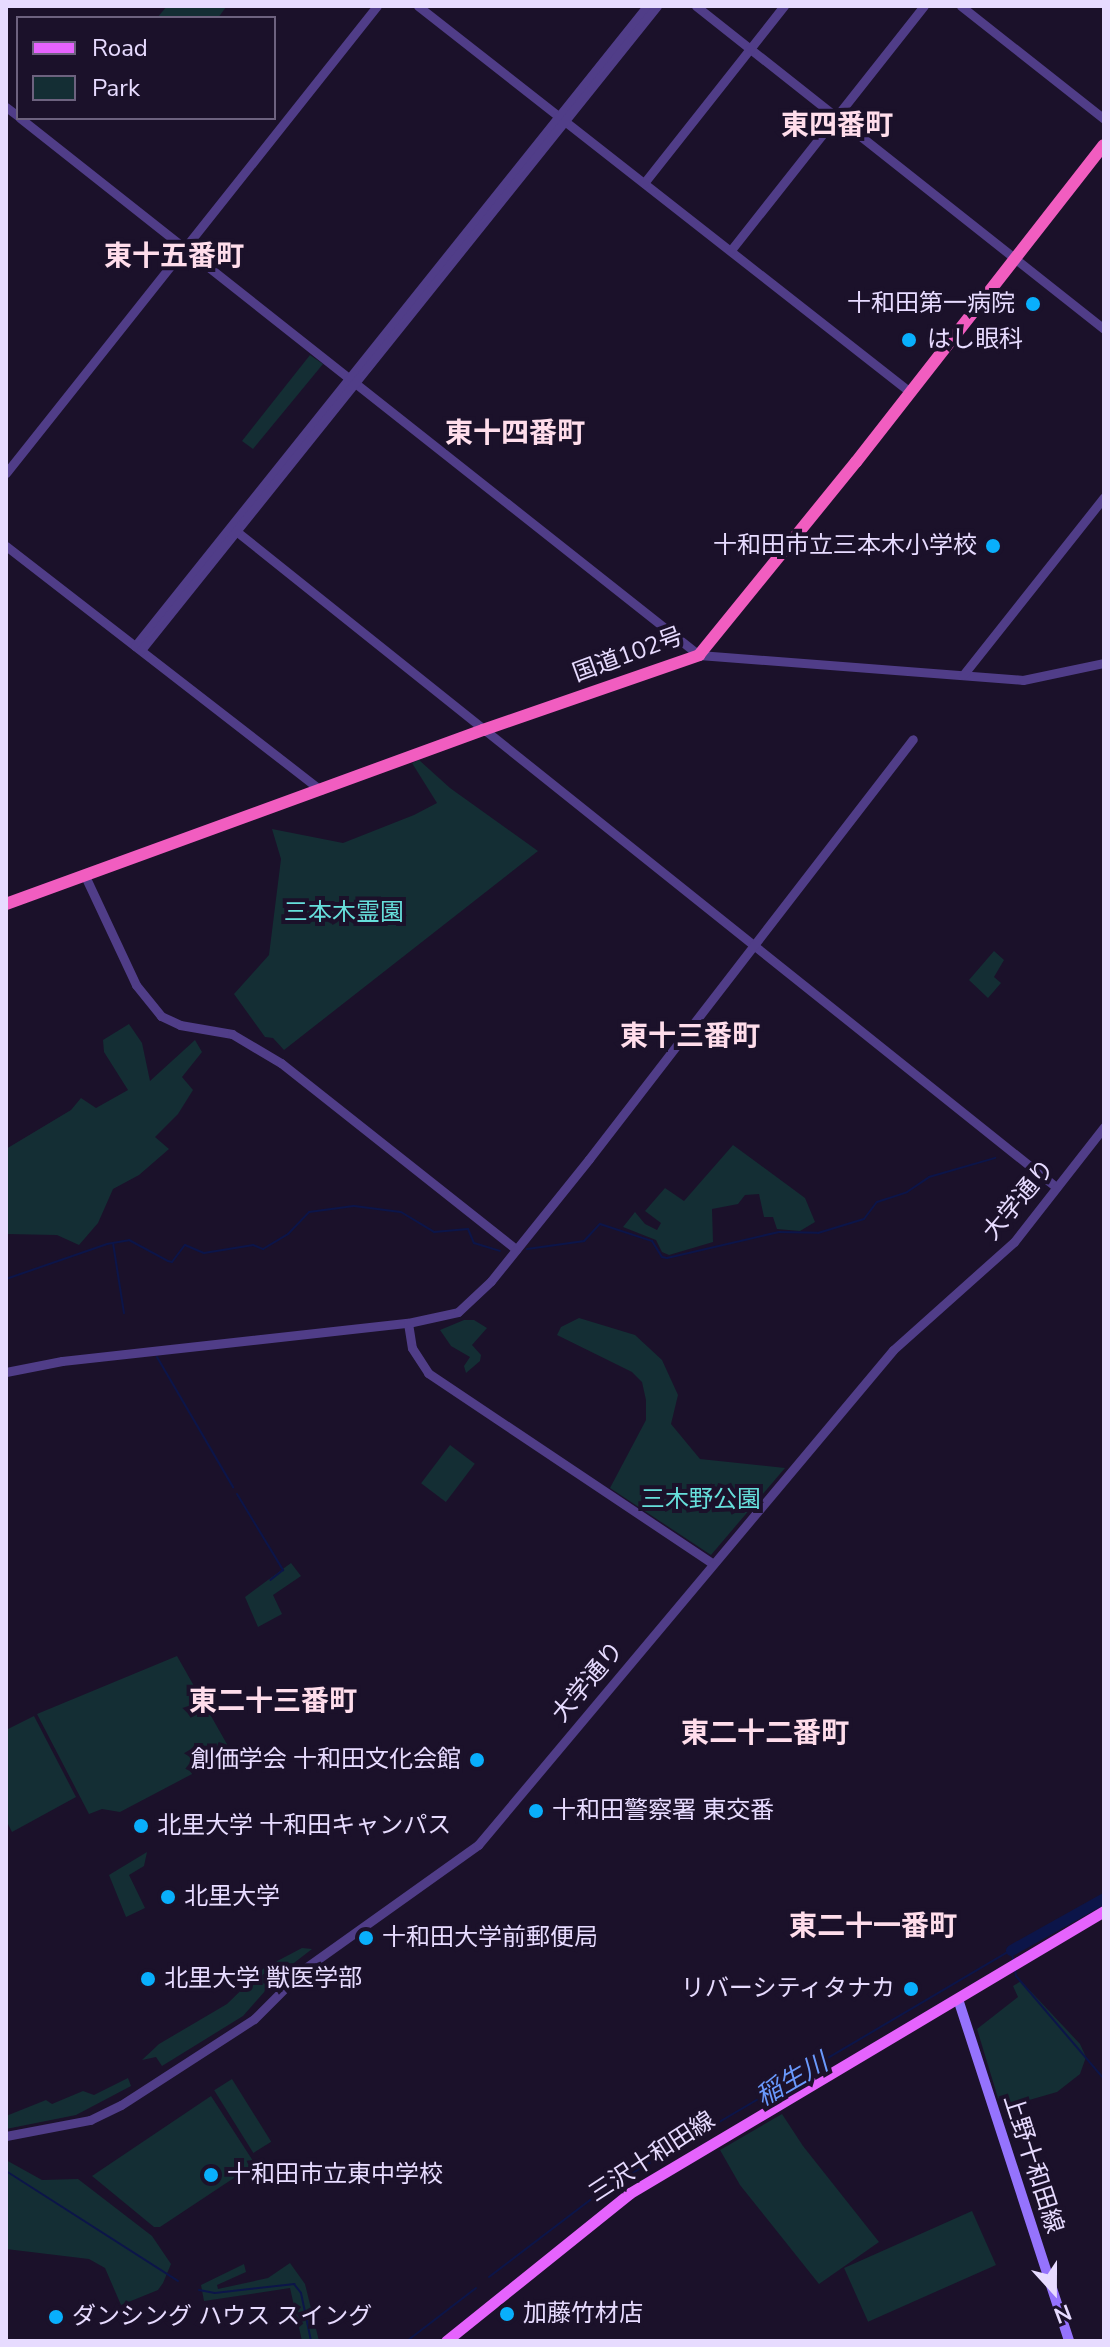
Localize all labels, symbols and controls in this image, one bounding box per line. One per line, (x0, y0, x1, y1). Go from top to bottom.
legend (16, 16, 276, 120)
text: Road (92, 32, 148, 64)
text: Park (92, 72, 140, 104)
district label: 東四番町 (781, 108, 893, 142)
district label: 東十五番町 (104, 239, 244, 273)
place label: 十和田第一病院 (847, 290, 1015, 318)
marker: 十和田第一病院 (1022, 293, 1044, 315)
place label: はし眼科 (927, 326, 1023, 354)
marker: はし眼科 (898, 329, 920, 351)
district label: 東十四番町 (445, 416, 585, 450)
place label: 十和田市立三本木小学校 (713, 532, 977, 560)
marker: 十和田市立三本木小学校 (984, 537, 1002, 555)
street label: 国道102号 (569, 622, 687, 688)
park label: 三本木霊園 (284, 899, 404, 927)
district label: 東十三番町 (620, 1019, 760, 1053)
street label: 大学通り (977, 1154, 1061, 1246)
park label: 三木野公園 (641, 1486, 761, 1514)
street label: 大学通り (546, 1636, 630, 1728)
district label: 東二十三番町 (189, 1684, 357, 1718)
district label: 東二十二番町 (681, 1716, 849, 1750)
place label: 創価学会 十和田文化会館 (191, 1746, 461, 1774)
marker: 創価学会 十和田文化会館 (468, 1751, 486, 1769)
place label: 十和田警察署 東交番 (552, 1797, 774, 1825)
marker: 十和田警察署 東交番 (527, 1802, 545, 1820)
place label: 北里大学 十和田キャンパス (157, 1812, 451, 1840)
marker: 北里大学 十和田キャンパス (132, 1817, 150, 1835)
place label: 北里大学 (184, 1883, 280, 1911)
marker: 北里大学 (159, 1888, 177, 1906)
district label: 東二十一番町 (789, 1909, 957, 1943)
place label: 十和田大学前郵便局 (382, 1924, 598, 1952)
marker: 十和田大学前郵便局 (357, 1929, 375, 1947)
place label: 北里大学 獣医学部 (164, 1965, 362, 1993)
marker: 北里大学 獣医学部 (139, 1970, 157, 1988)
place label: リバーシティタナカ (679, 1975, 895, 2003)
marker: リバーシティタナカ (902, 1980, 920, 1998)
water label: 稲生川 (750, 2047, 834, 2113)
street label: 上野十和田線 (997, 2091, 1069, 2237)
street label: 三沢十和田線 (584, 2106, 720, 2208)
place label: 十和田市立東中学校 (227, 2161, 443, 2189)
marker: 十和田市立東中学校 (202, 2166, 220, 2184)
north arrow (1014, 2251, 1094, 2331)
text: N (1050, 2296, 1076, 2330)
place label: 加藤竹材店 (523, 2300, 643, 2328)
place label: ダンシング ハウス スイング (72, 2303, 372, 2331)
marker: 加藤竹材店 (498, 2305, 516, 2323)
marker: ダンシング ハウス スイング (47, 2308, 65, 2326)

